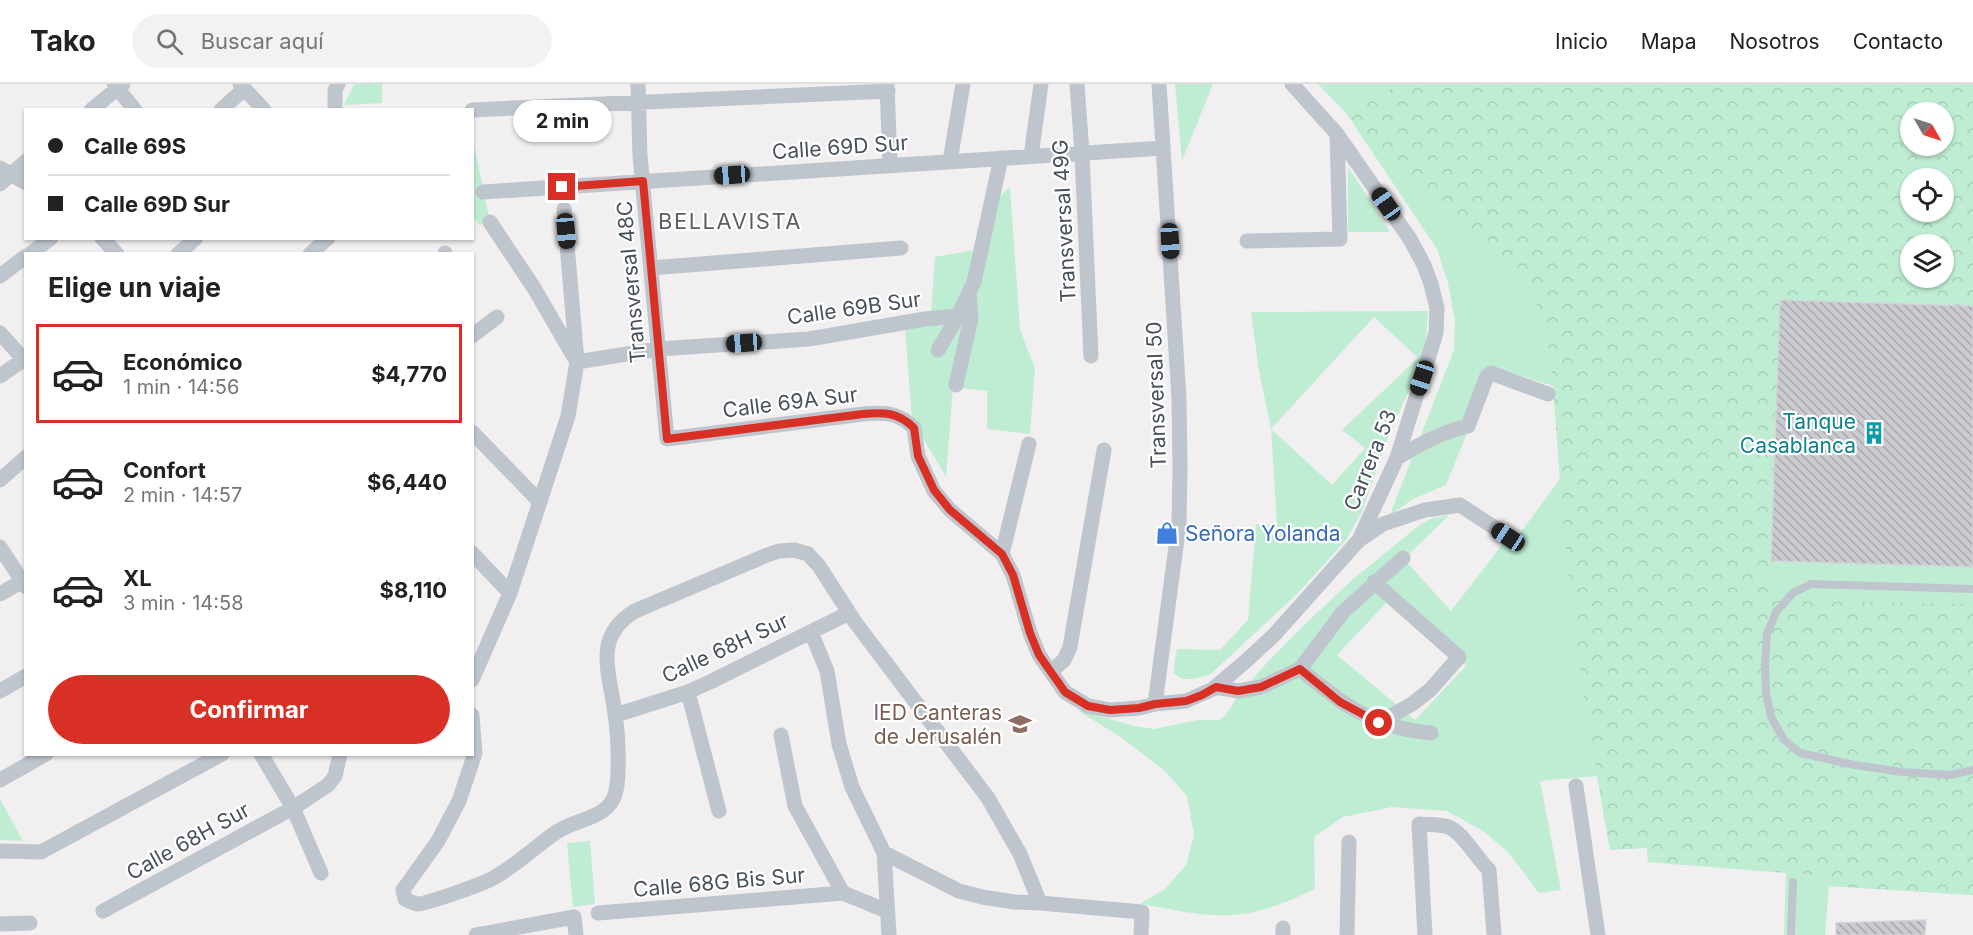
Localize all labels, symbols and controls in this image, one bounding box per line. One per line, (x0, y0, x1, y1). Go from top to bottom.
search box (132, 14, 552, 68)
text: Tako (30, 24, 96, 58)
icon: search (153, 25, 186, 58)
text: Buscar aquí (201, 28, 323, 54)
text: Inicio (1555, 29, 1608, 54)
text: Mapa (1641, 29, 1696, 54)
text: Nosotros (1729, 29, 1820, 54)
text: Contacto (1853, 29, 1943, 54)
callout: 2 min (512, 100, 612, 142)
north arrow (1900, 102, 1954, 156)
map controls (1900, 102, 1954, 288)
text: 2 min (536, 109, 589, 133)
street label: Calle 69D Sur (771, 130, 909, 164)
text: Calle 69S (84, 133, 186, 159)
street label: Transversal 49G (1047, 139, 1081, 303)
car (713, 165, 751, 185)
button: locate (1900, 168, 1954, 222)
route end (548, 173, 575, 200)
car (1368, 184, 1404, 224)
text: Calle 69D Sur (84, 191, 230, 217)
street label: Transversal 48C (611, 200, 651, 364)
district label: BELLAVISTA (658, 208, 802, 234)
car (555, 212, 577, 250)
car (1160, 223, 1180, 259)
button: layers (1900, 234, 1954, 288)
text: Elige un viaje (48, 271, 221, 304)
street label: Calle 69B Sur (785, 286, 923, 330)
street label: Transversal 50 (1141, 321, 1171, 469)
car (725, 333, 763, 353)
icon: car (51, 347, 105, 401)
text: Económico (123, 349, 242, 375)
car (1408, 358, 1436, 398)
text: $4,770 (371, 361, 447, 387)
text: 1 min · 14:56 (123, 375, 239, 399)
street label: Calle 69A Sur (721, 381, 859, 423)
street label: Carrera 53 (1338, 406, 1402, 514)
place label: Tanque Casablanca (1740, 409, 1856, 458)
building icon: Tanque Casablanca (1861, 420, 1887, 446)
icon: car (51, 455, 105, 509)
text: Confort (123, 457, 206, 483)
text: $6,440 (367, 469, 447, 495)
text: 2 min · 14:57 (123, 483, 242, 507)
shop icon: Señora Yolanda (1154, 520, 1180, 546)
car (1488, 520, 1528, 554)
place label: Señora Yolanda (1185, 521, 1341, 546)
icon: car (51, 563, 105, 617)
text: XL (123, 565, 152, 591)
text: $8,110 (380, 577, 447, 603)
text: 3 min · 14:58 (123, 591, 244, 615)
street label: Calle 68H Sur (658, 608, 792, 688)
button: Confirmar (48, 675, 450, 744)
place label: IED Canteras de Jerusalén (873, 700, 1002, 749)
route start (1365, 709, 1392, 736)
school or university icon: IED Canteras de Jerusalén (1007, 711, 1033, 737)
street label: Calle 68H Sur (122, 797, 254, 885)
street label: Calle 68G Bis Sur (632, 862, 806, 902)

